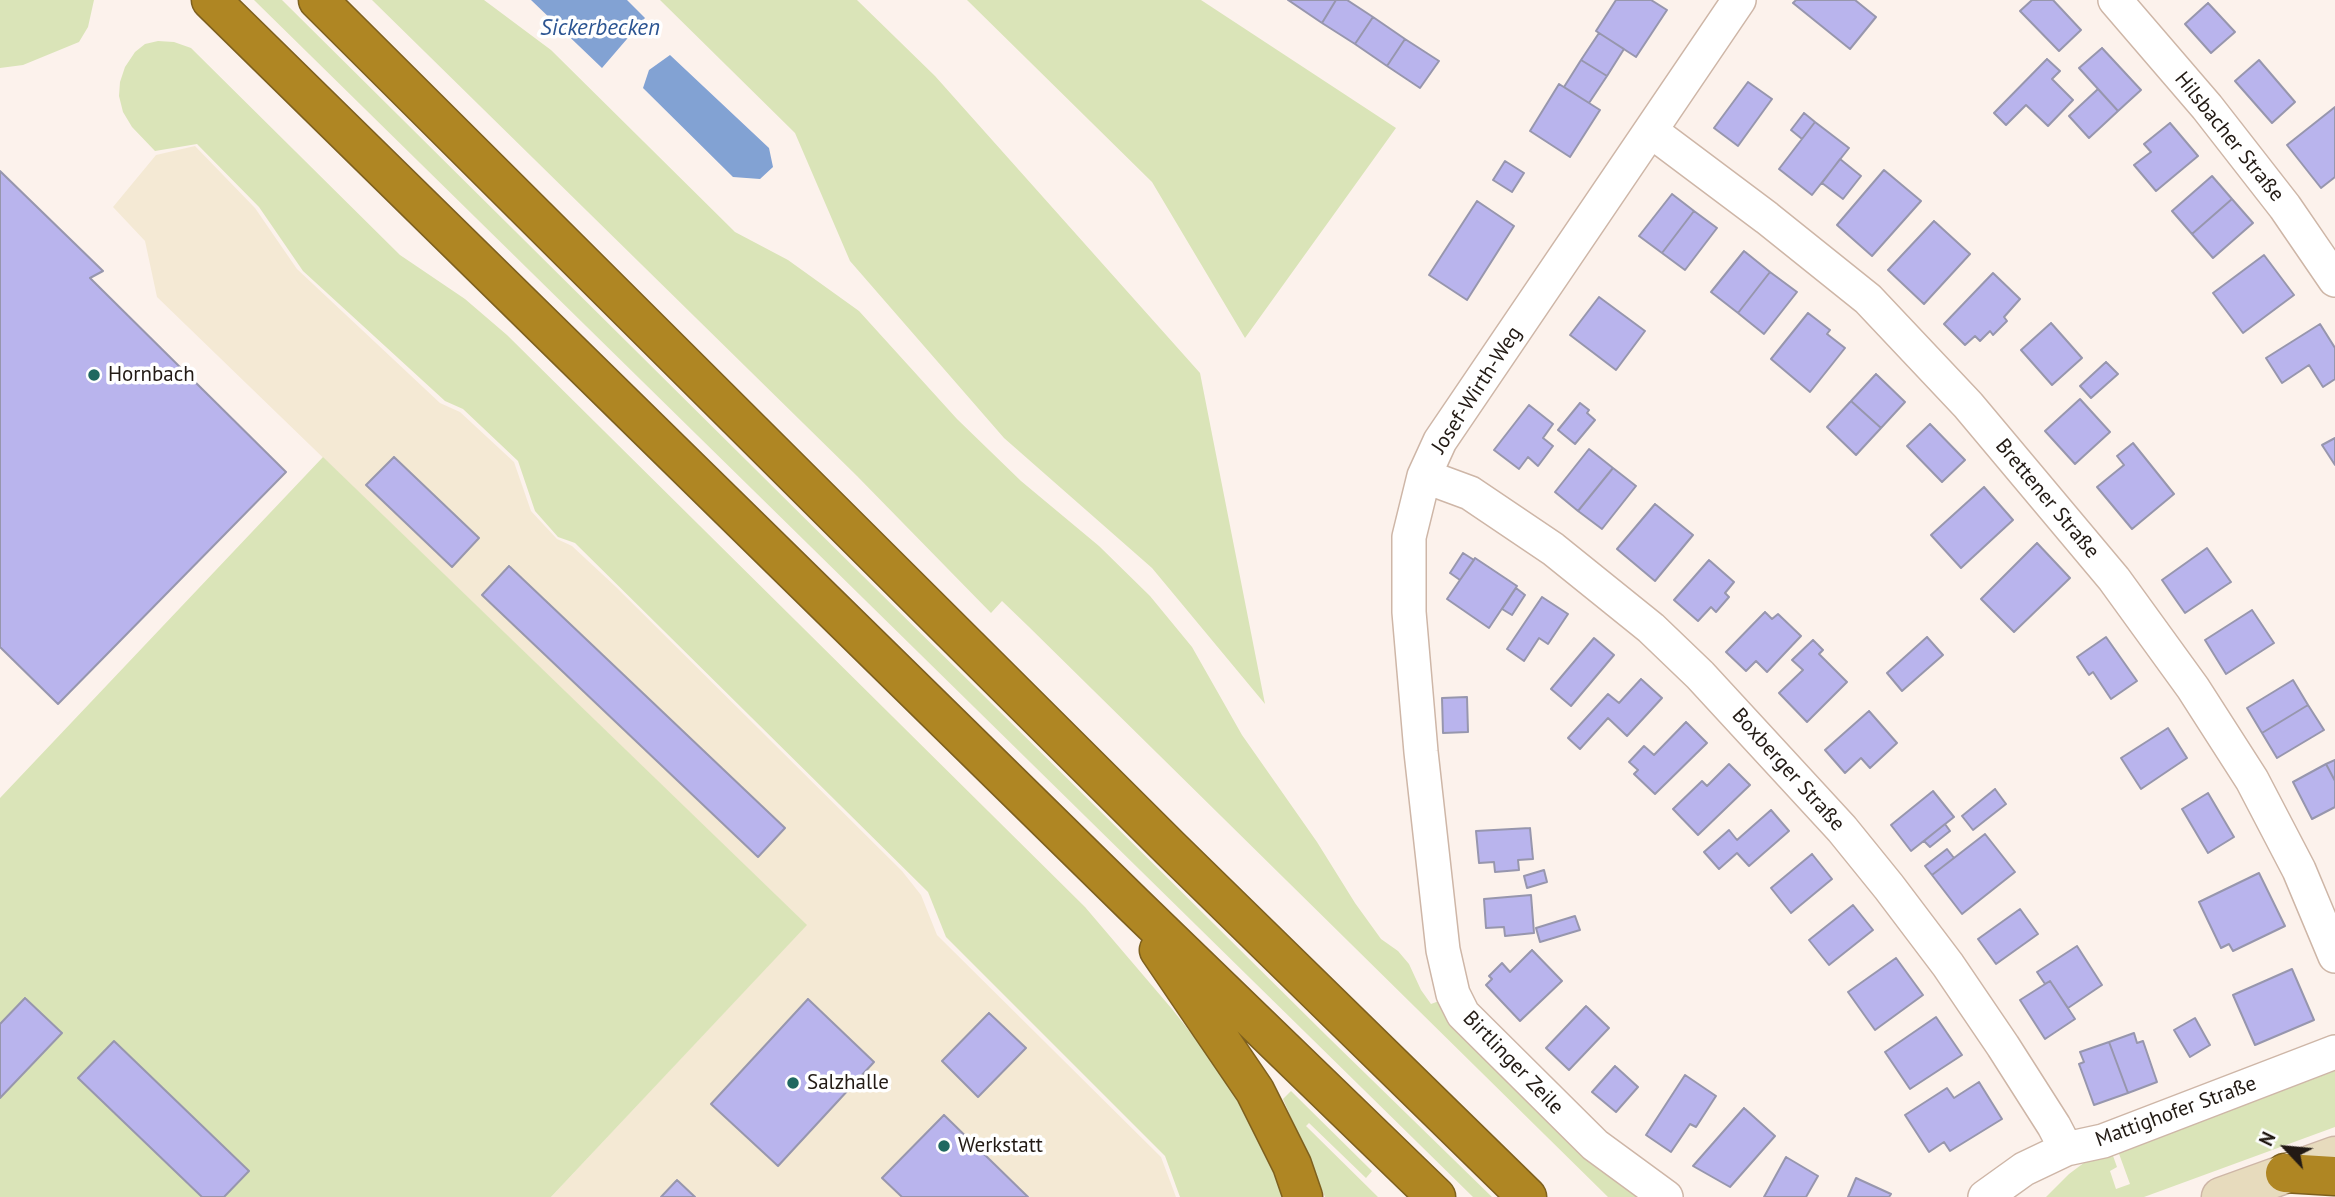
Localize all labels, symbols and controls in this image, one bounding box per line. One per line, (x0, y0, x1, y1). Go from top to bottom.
water label: Sickerbecken (540, 14, 660, 42)
street label: Hilsbacher Straße (2169, 67, 2289, 207)
street label: Josef-Wirth-Weg (1427, 322, 1527, 458)
place label: Hornbach (108, 362, 195, 388)
marker: Hornbach (86, 367, 102, 383)
street label: Brettener Straße (1990, 434, 2104, 564)
street label: Boxberger Straße (1726, 703, 1850, 837)
street label: Birtlinger Zeile (1457, 1006, 1569, 1120)
place label: Salzhalle (807, 1070, 889, 1096)
street label: Mattighofer Straße (2092, 1071, 2260, 1153)
marker: Salzhalle (785, 1075, 801, 1091)
north arrow (2251, 1113, 2321, 1183)
text: N (2254, 1128, 2281, 1150)
place label: Werkstatt (958, 1133, 1043, 1159)
marker: Werkstatt (936, 1138, 952, 1154)

